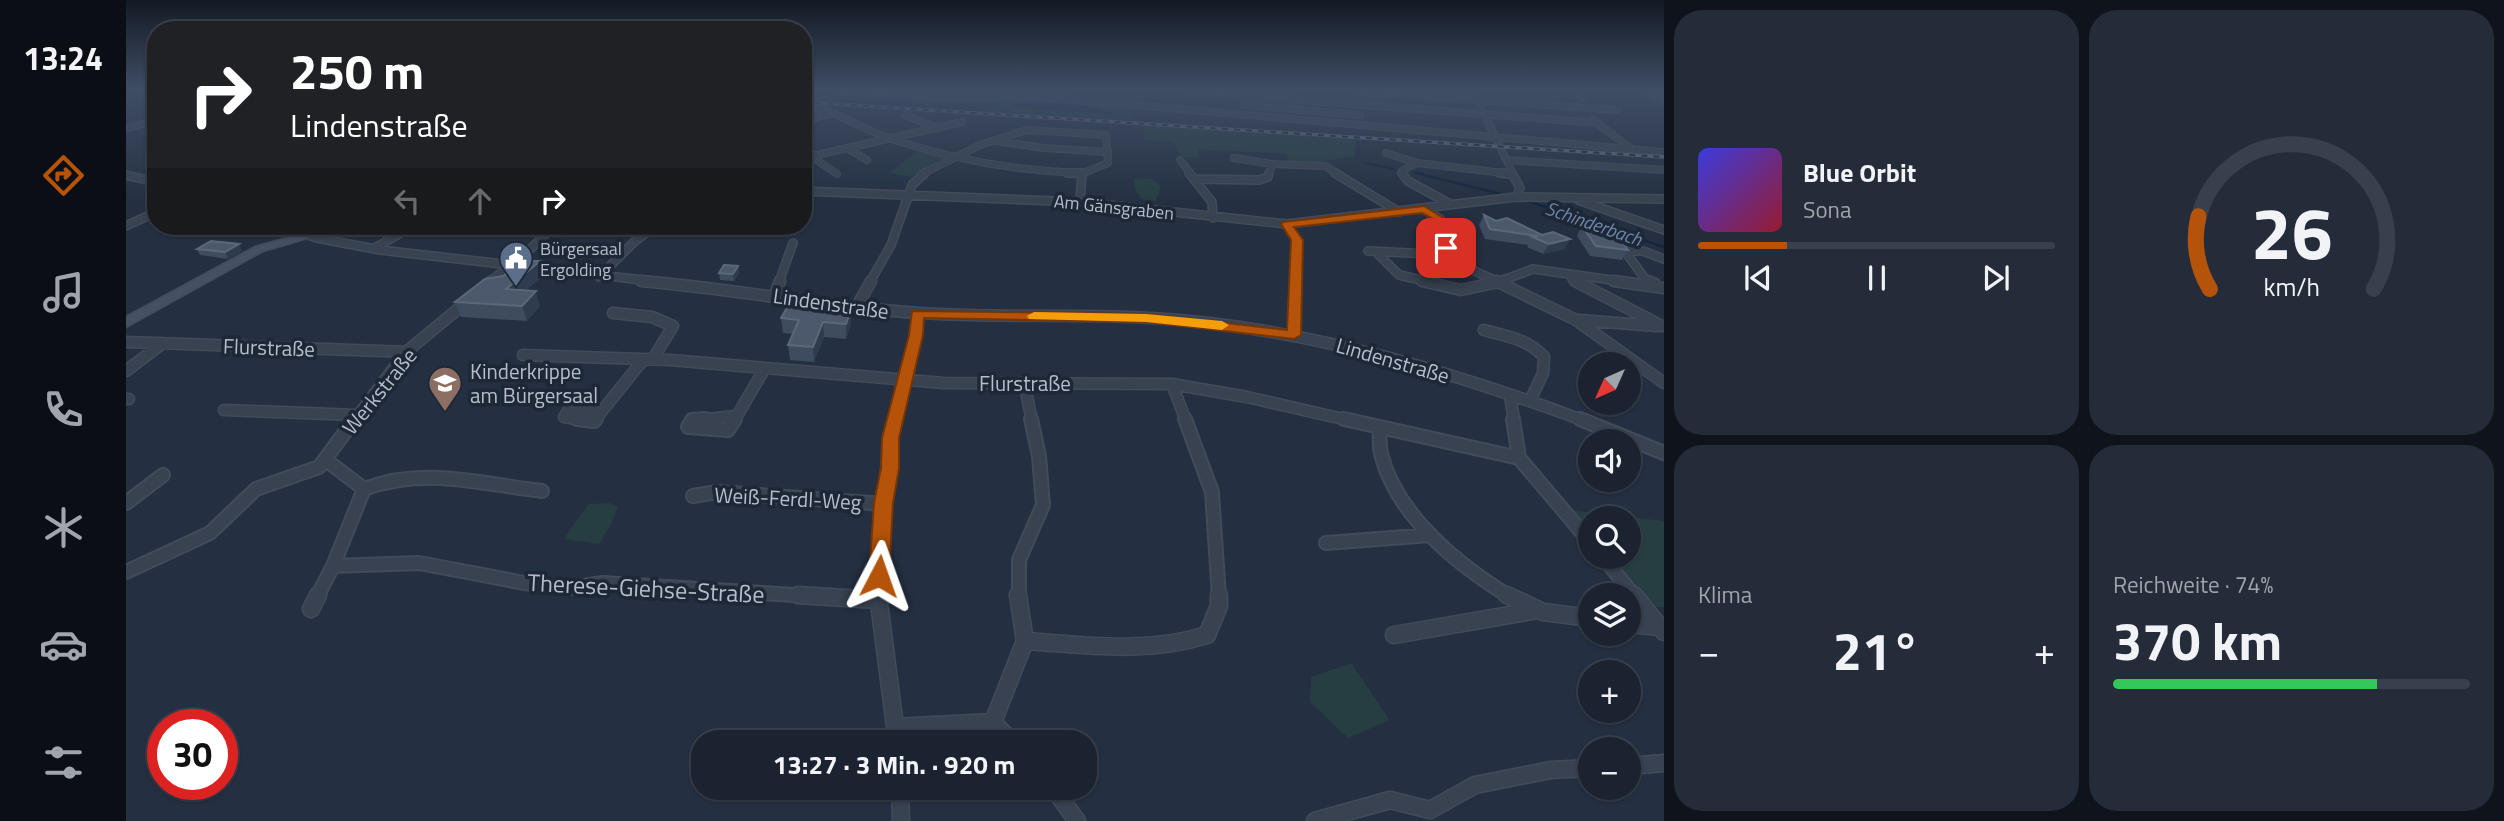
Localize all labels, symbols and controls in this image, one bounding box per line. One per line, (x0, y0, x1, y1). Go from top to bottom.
text: 250 m (290, 33, 424, 108)
text: 13:24 (23, 34, 103, 82)
icon: right (175, 49, 266, 140)
text: Lindenstraße (290, 101, 468, 149)
icon: directions (39, 151, 88, 200)
text: Blue Orbit (1803, 153, 1916, 192)
text: 26 (2251, 177, 2332, 287)
icon: left (388, 182, 426, 220)
icon: ahead (461, 182, 499, 220)
icon: right (534, 182, 572, 220)
street label: Am Gänsgraben (1053, 187, 1175, 227)
text: Sona (1803, 192, 1851, 227)
water label: Schinderbach (1542, 193, 1647, 253)
pin (1416, 218, 1476, 278)
icon: arrive (1427, 229, 1465, 267)
place label: Bürgersaal Ergolding (540, 235, 622, 283)
public building icon: Bürgersaal Ergolding (497, 239, 535, 288)
icon: previous (1739, 259, 1777, 297)
icon: pause (1858, 259, 1896, 297)
icon: next (1977, 259, 2015, 297)
icon: music (39, 268, 88, 317)
text: km/h (2263, 268, 2320, 306)
street label: Lindenstraße (771, 279, 891, 327)
street label: Flurstraße (223, 329, 315, 365)
street label: Lindenstraße (1333, 329, 1453, 391)
street label: Werkstraße (334, 341, 424, 441)
north arrow (1578, 352, 1642, 415)
map controls (1578, 352, 1641, 800)
place label: Kinderkrippe am Bürgersaal (470, 355, 598, 411)
school or university icon: Kinderkrippe am Bürgersaal (426, 364, 464, 413)
street label: Flurstraße (979, 367, 1071, 399)
icon: phone (39, 385, 88, 434)
button: sound (1578, 429, 1641, 492)
street label: Weiß-Ferdl-Weg (714, 478, 863, 518)
icon: climate (39, 503, 88, 552)
button: search (1578, 506, 1641, 569)
position arrow (842, 539, 916, 613)
street label: Therese-Giehse-Straße (527, 564, 765, 612)
text: Reichweite · 74% (2113, 567, 2273, 602)
text: Klima (1698, 577, 1752, 612)
button: layers (1578, 583, 1641, 646)
text: 370 km (2113, 601, 2282, 680)
text: 21° (1833, 611, 1920, 690)
icon: car (39, 620, 88, 669)
text: − (1698, 622, 1719, 680)
text: + (2034, 622, 2055, 680)
button: + (1578, 660, 1641, 723)
speed limit sign: 30 (147, 709, 238, 800)
button: − (1578, 737, 1641, 800)
icon: filters (39, 738, 88, 787)
text: 13:27 · 3 Min. · 920 m (773, 745, 1015, 784)

